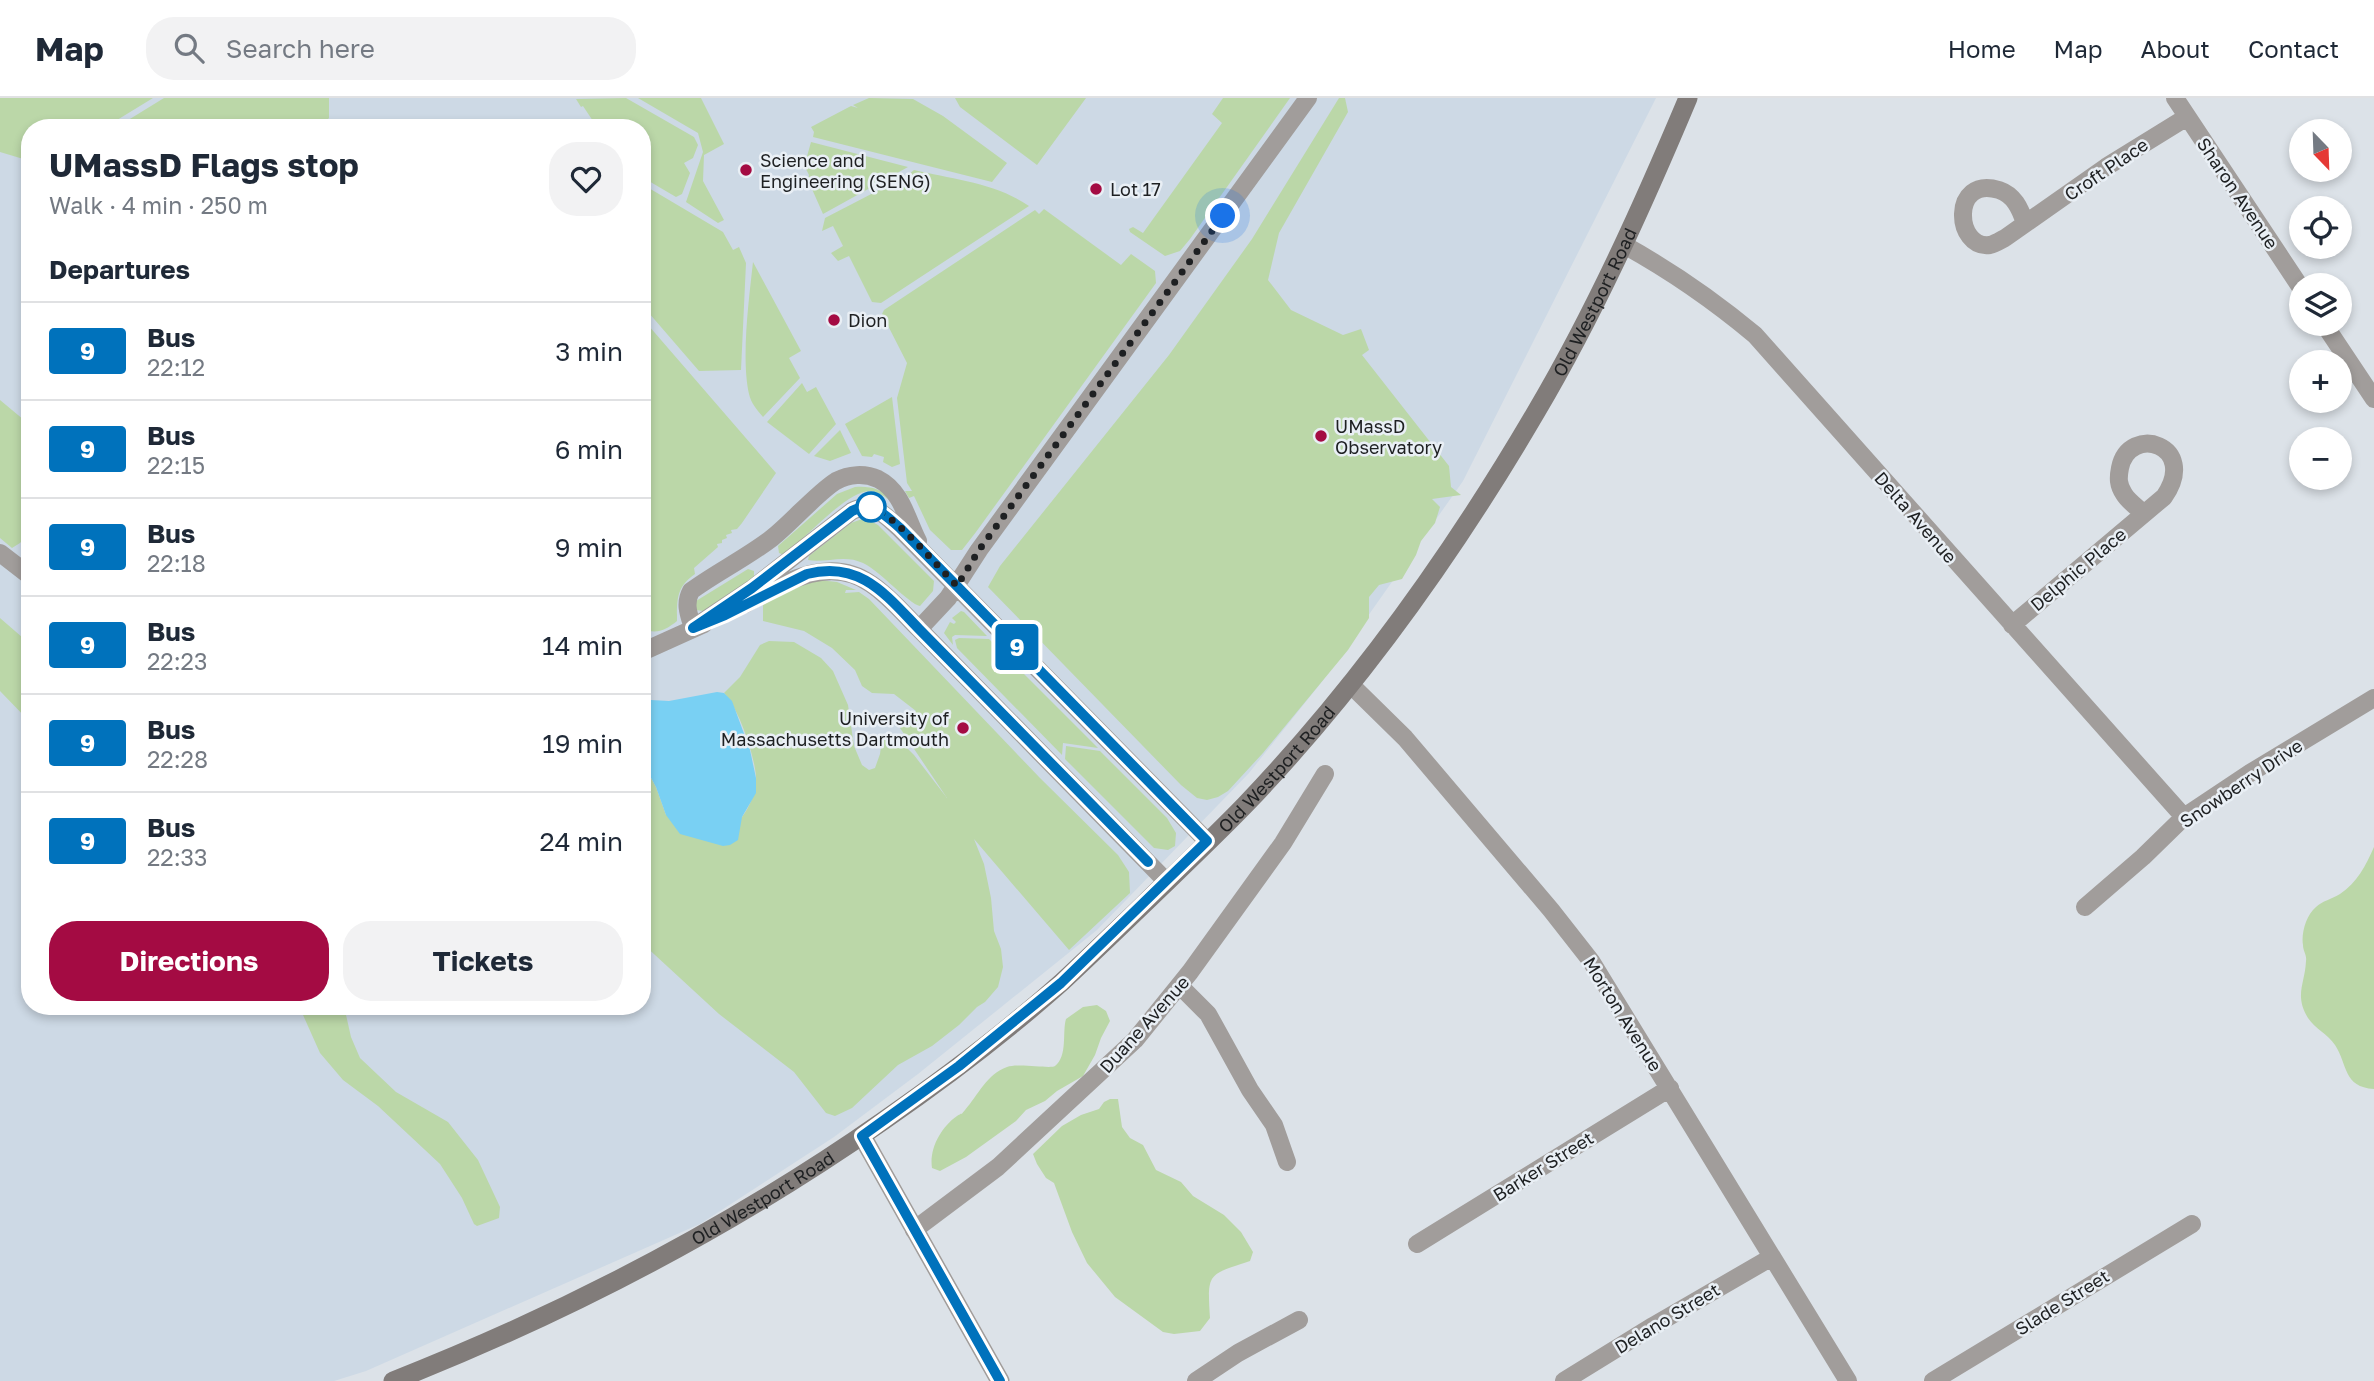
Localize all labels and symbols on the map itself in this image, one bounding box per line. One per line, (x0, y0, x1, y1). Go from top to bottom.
north arrow (2289, 119, 2352, 182)
street label: Croft Place (2060, 133, 2152, 205)
street label: Sharon Avenue (2193, 133, 2283, 253)
place label: Science and Engineering (SENG) (760, 149, 931, 192)
marker: Science and Engineering (SENG) (738, 162, 754, 178)
place label: Lot 17 (1110, 178, 1161, 200)
marker: Lot 17 (1088, 181, 1104, 197)
your location (1205, 198, 1240, 233)
street label: Old Westport Road (1548, 224, 1641, 380)
place label: Dion (848, 309, 887, 331)
marker: Dion (826, 312, 842, 328)
place label: UMassD Observatory (1335, 415, 1442, 458)
marker: UMassD Observatory (1313, 428, 1329, 444)
street label: Delta Avenue (1870, 467, 1962, 567)
unlabelled marker (856, 492, 886, 522)
street label: Delphic Place (2026, 523, 2130, 615)
line badge: 9 (994, 624, 1040, 670)
street label: Old Westport Road (1213, 701, 1339, 837)
place label: University of Massachusetts Dartmouth (721, 707, 949, 750)
marker: University of Massachusetts Dartmouth (955, 720, 971, 736)
street label: Snowberry Drive (2176, 734, 2306, 832)
street label: Morton Avenue (1579, 953, 1667, 1075)
street label: Duane Avenue (1095, 971, 1193, 1077)
street label: Barker Street (1489, 1126, 1597, 1206)
street label: Old Westport Road (687, 1146, 838, 1250)
street label: Slade Street (2011, 1264, 2113, 1340)
street label: Delano Street (1610, 1278, 1724, 1358)

